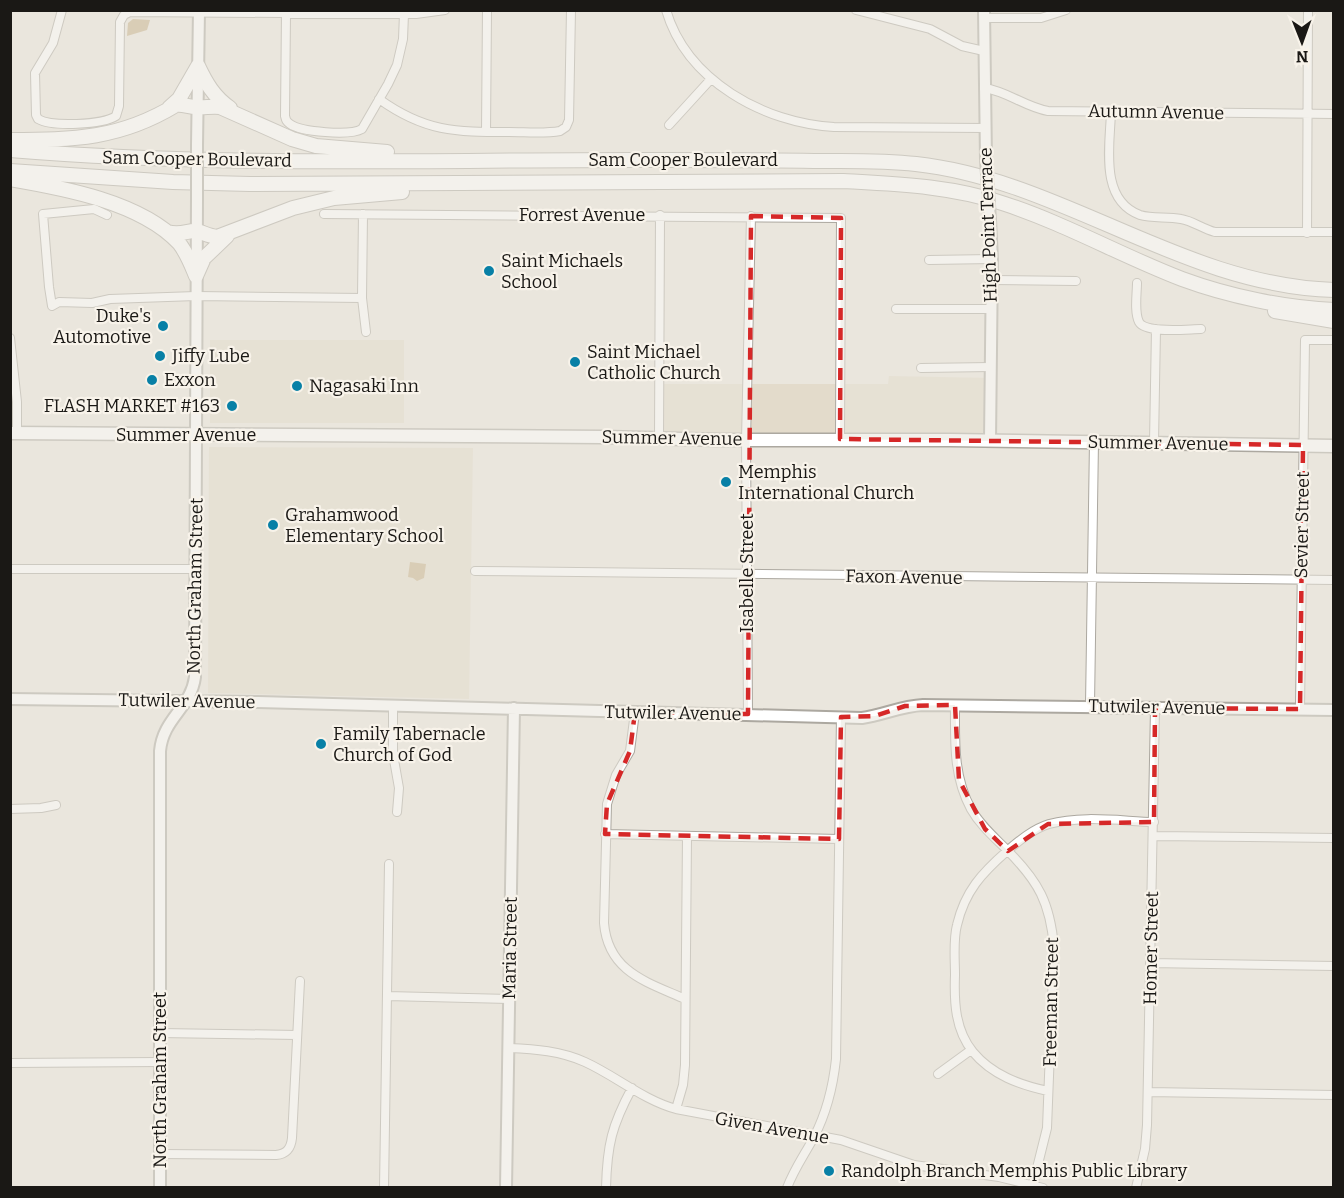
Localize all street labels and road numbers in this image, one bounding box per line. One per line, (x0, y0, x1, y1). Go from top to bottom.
street label: Autumn Avenue (1088, 100, 1224, 124)
street label: Sam Cooper Boulevard (102, 146, 292, 172)
street label: High Point Terrace (974, 147, 1002, 303)
street label: Sam Cooper Boulevard (588, 149, 778, 171)
street label: Forrest Avenue (519, 204, 645, 226)
street label: Summer Avenue (116, 424, 256, 446)
street label: Summer Avenue (601, 426, 743, 450)
street label: Summer Avenue (1087, 431, 1229, 455)
street label: Sevier Street (1290, 471, 1314, 579)
street label: North Graham Street (182, 497, 208, 674)
street label: Isabelle Street (736, 513, 758, 633)
street label: Faxon Avenue (845, 565, 963, 589)
street label: Tutwiler Avenue (118, 689, 256, 713)
street label: Tutwiler Avenue (1088, 695, 1226, 719)
street label: Tutwiler Avenue (604, 701, 742, 725)
street label: Homer Street (1139, 890, 1163, 1005)
street label: Maria Street (498, 896, 522, 1000)
street label: Freeman Street (1039, 936, 1063, 1067)
street label: North Graham Street (149, 991, 171, 1168)
street label: Given Avenue (713, 1107, 831, 1149)

